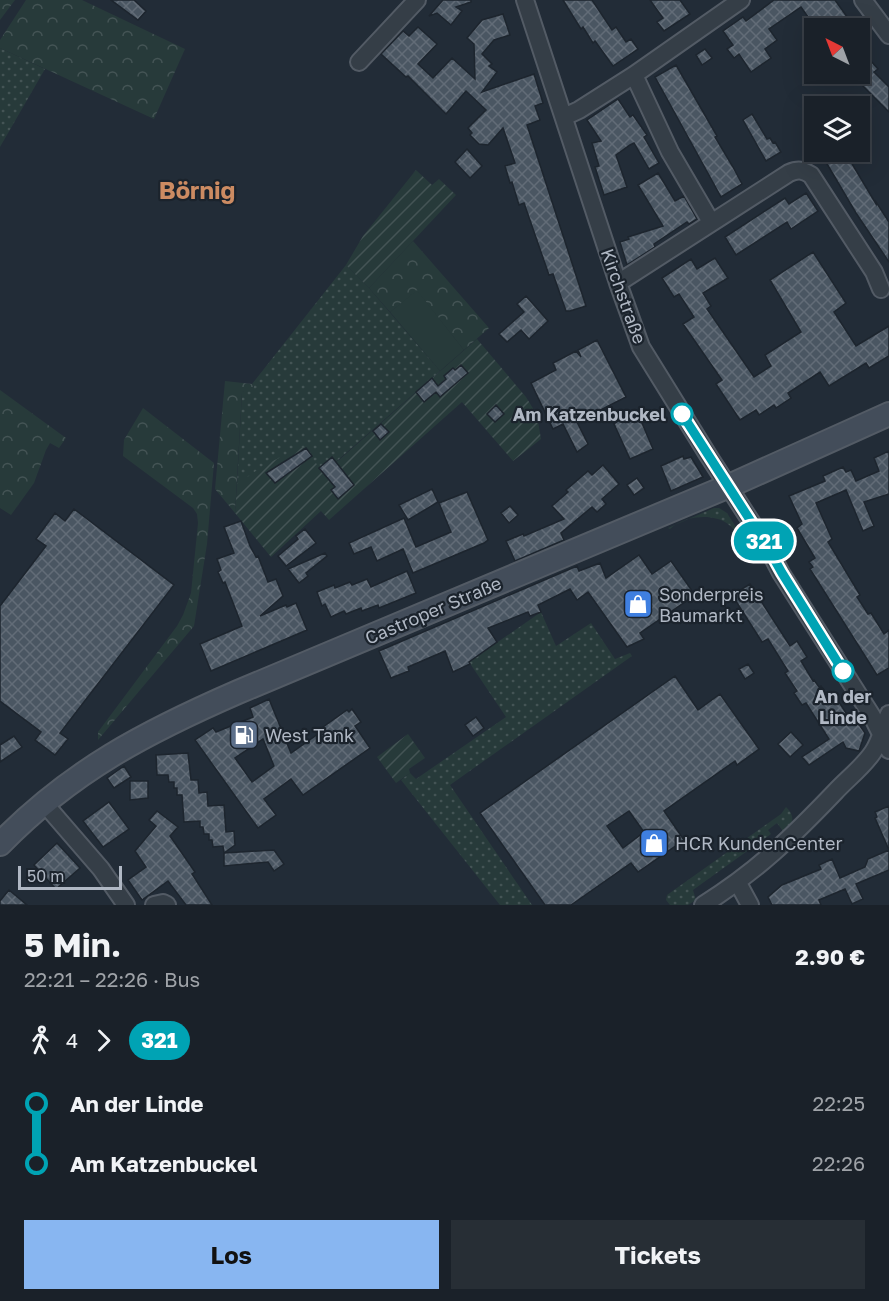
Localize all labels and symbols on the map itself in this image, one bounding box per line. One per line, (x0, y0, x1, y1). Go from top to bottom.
north arrow (804, 18, 870, 84)
district label: Börnig (159, 175, 235, 204)
street label: Kirchstraße (597, 245, 651, 347)
place label: Am Katzenbuckel (513, 403, 666, 425)
marker: Am Katzenbuckel (671, 403, 693, 425)
line badge: 321 (730, 522, 798, 560)
street label: Castroper Straße (361, 571, 505, 649)
place label: Sonderpreis Baumarkt (659, 583, 764, 626)
shop icon: Sonderpreis Baumarkt (622, 588, 654, 620)
marker: An der Linde (832, 660, 854, 682)
place label: An der Linde (815, 685, 871, 728)
fuel station icon: West Tank (228, 719, 260, 751)
place label: West Tank (265, 724, 354, 746)
shop icon: HCR KundenCenter (638, 827, 670, 859)
place label: HCR KundenCenter (675, 832, 843, 854)
scale bar (18, 863, 122, 890)

